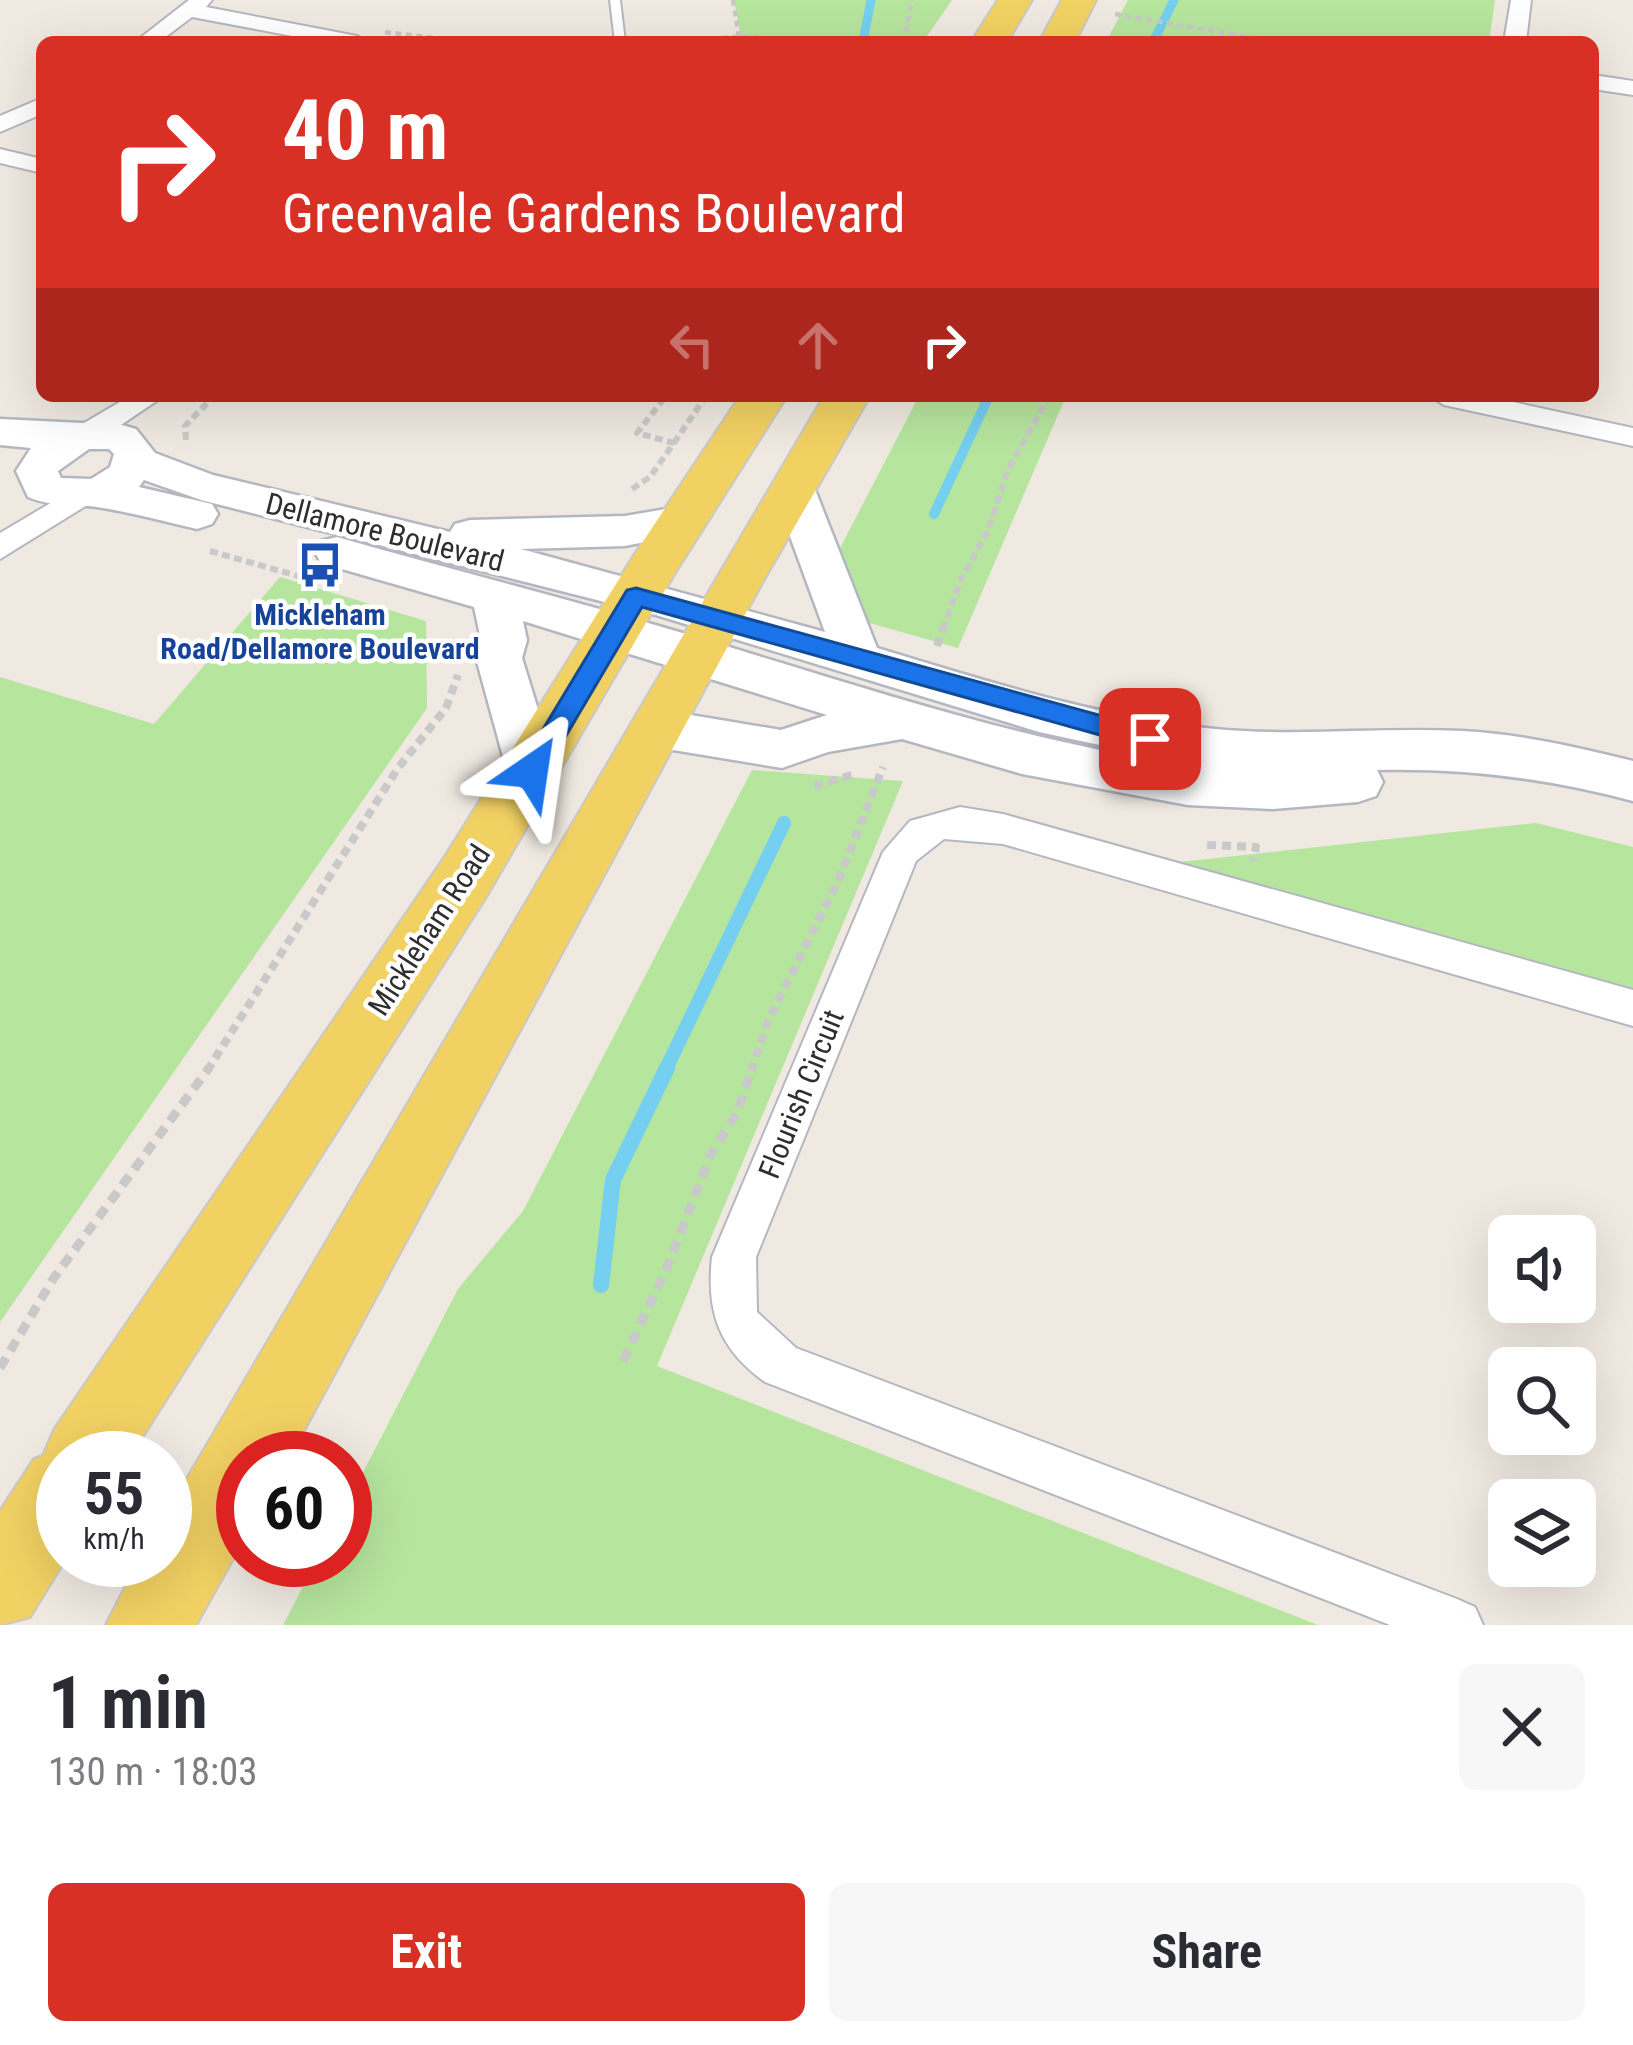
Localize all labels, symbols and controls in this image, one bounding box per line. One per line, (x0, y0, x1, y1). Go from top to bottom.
text: 40 m (282, 81, 449, 180)
icon: right (84, 84, 240, 240)
text: Greenvale Gardens Boulevard (282, 182, 906, 245)
icon: left (659, 312, 725, 378)
icon: ahead (785, 312, 851, 378)
icon: right (911, 312, 977, 378)
street label: Dellamore Boulevard (262, 485, 508, 579)
bus stop icon: Mickleham Road/Dellamore Boulevard (295, 540, 345, 590)
place label: Mickleham Road/Dellamore Boulevard (160, 597, 480, 666)
pin (1099, 688, 1201, 790)
icon: arrive (1117, 706, 1183, 772)
position arrow (469, 708, 595, 834)
street label: Mickleham Road (361, 838, 497, 1022)
street label: Flourish Circuit (751, 1005, 851, 1183)
map controls (1488, 1215, 1596, 1587)
button: sound (1488, 1215, 1596, 1323)
button: search (1488, 1347, 1596, 1455)
speed limit sign: 60 (216, 1431, 372, 1587)
text: 55 (84, 1458, 144, 1529)
button: layers (1488, 1479, 1596, 1587)
text: km/h (83, 1521, 145, 1556)
text: 1 min (48, 1661, 208, 1746)
button: close (1459, 1664, 1585, 1790)
text: 130 m · 18:03 (48, 1749, 258, 1795)
button: Exit (48, 1883, 805, 2021)
button: Share (829, 1883, 1585, 2021)

